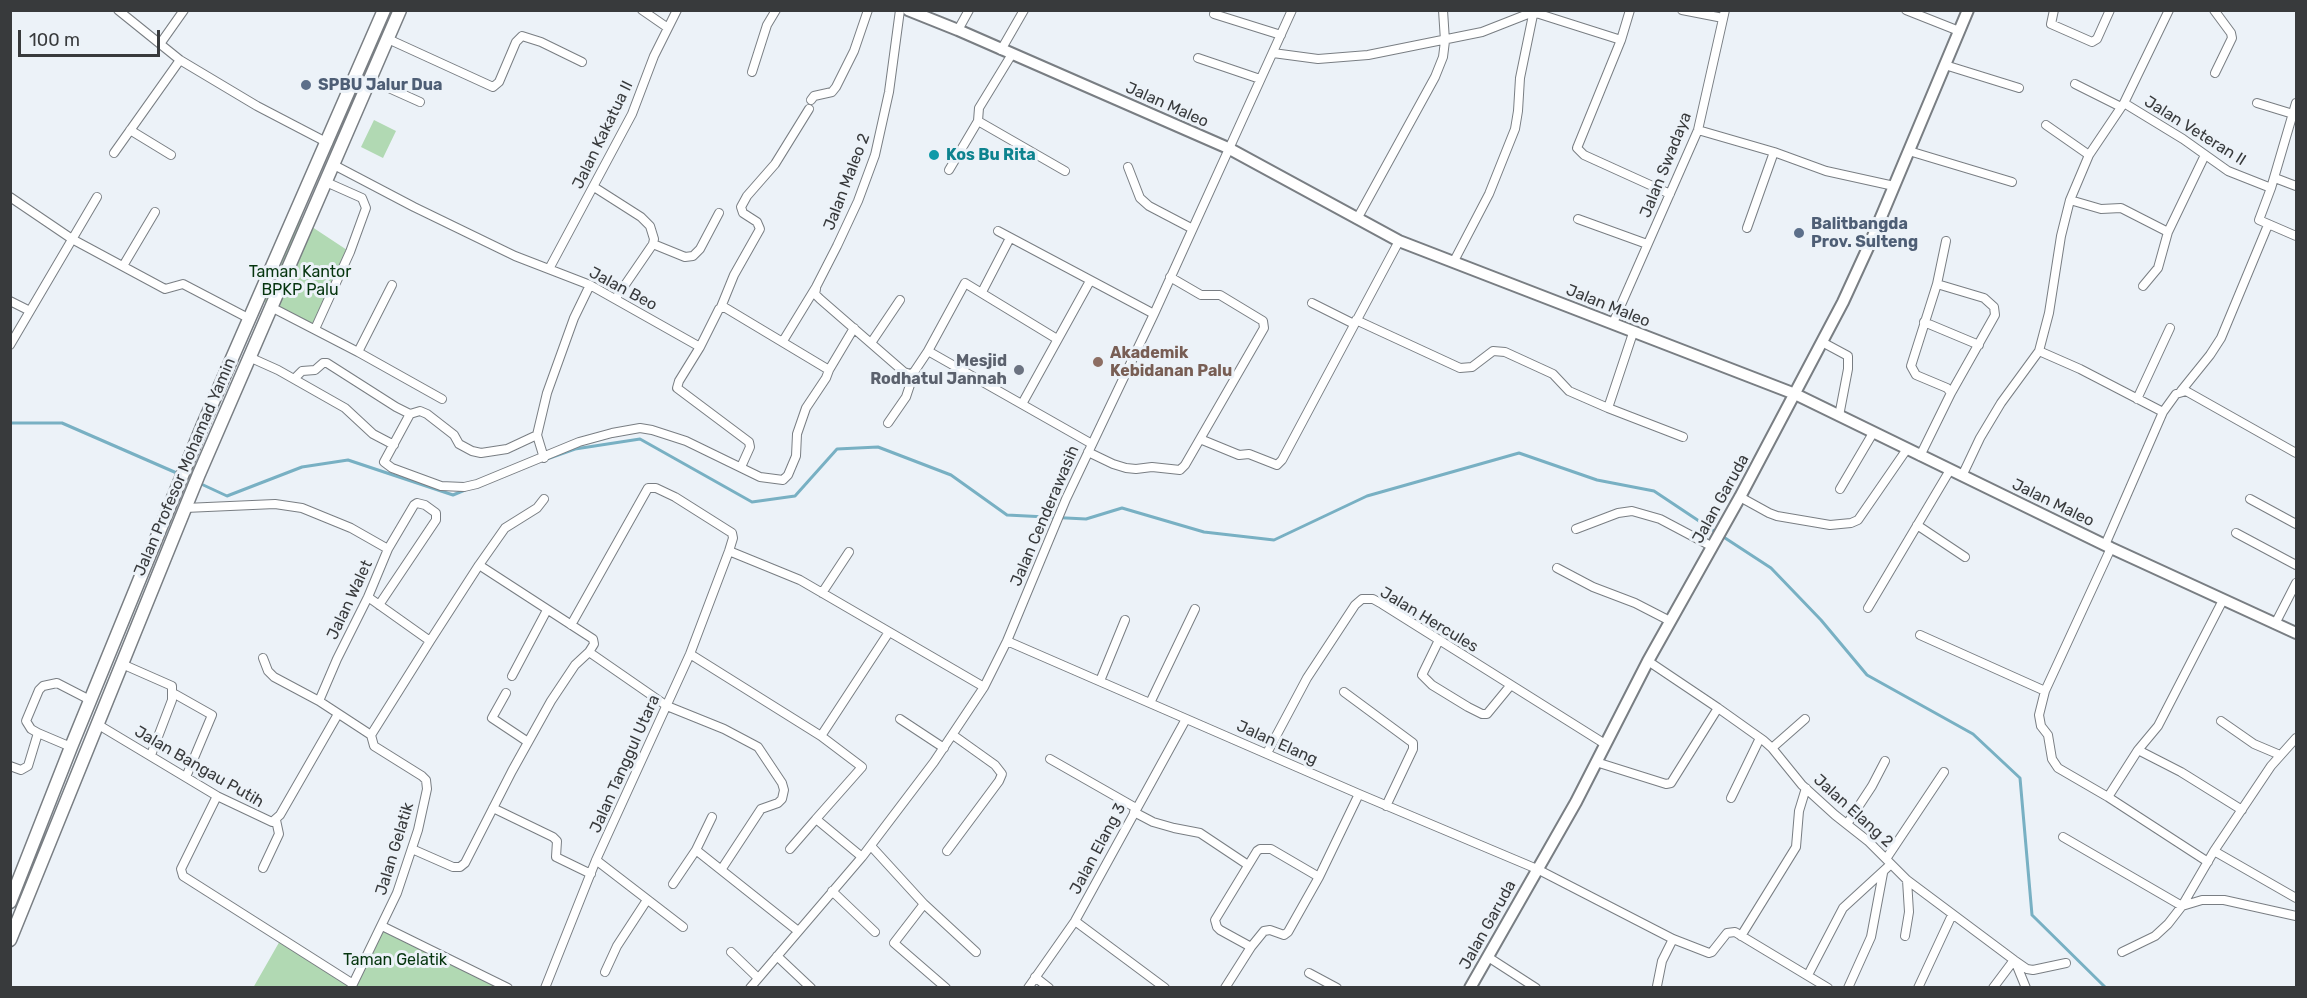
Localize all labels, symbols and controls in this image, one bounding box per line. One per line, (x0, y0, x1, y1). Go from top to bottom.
scale bar (21, 18, 164, 56)
text: 100 m (29, 29, 80, 51)
place label: SPBU Jalur Dua (318, 75, 442, 95)
marker: SPBU Jalur Dua (299, 78, 313, 92)
street label: Jalan Kakatua II (569, 78, 637, 192)
street label: Jalan Maleo (1123, 78, 1211, 132)
street label: Jalan Veteran II (2141, 92, 2249, 170)
street label: Jalan Swadaya (1636, 109, 1696, 221)
street label: Jalan Maleo 2 (820, 131, 874, 233)
place label: Kos Bu Rita (946, 145, 1036, 165)
marker: Kos Bu Rita (927, 148, 941, 162)
place label: Balitbangda Prov. Sulteng (1811, 214, 1918, 252)
marker: Balitbangda Prov. Sulteng (1792, 226, 1806, 240)
park label: Taman Kantor BPKP Palu (249, 262, 351, 300)
street label: Jalan Beo (586, 263, 660, 315)
street label: Jalan Maleo (1563, 280, 1653, 332)
place label: Akademik Kebidanan Palu (1110, 343, 1232, 381)
place label: Mesjid Rodhatul Jannah (870, 351, 1007, 389)
street label: Jalan Profesor Mohamad Yamin (130, 355, 240, 579)
marker: Akademik Kebidanan Palu (1091, 355, 1105, 369)
marker: Mesjid Rodhatul Jannah (1012, 363, 1026, 377)
street label: Jalan Cenderawasih (1007, 443, 1083, 589)
street label: Jalan Garuda (1689, 451, 1753, 547)
street label: Jalan Maleo (2009, 475, 2097, 531)
street label: Jalan Walet (323, 557, 377, 643)
street label: Jalan Hercules (1376, 583, 1482, 657)
street label: Jalan Tanggul Utara (586, 692, 664, 836)
street label: Jalan Elang (1233, 717, 1321, 769)
street label: Jalan Bangau Putih (131, 722, 267, 812)
street label: Jalan Elang 2 (1809, 770, 1897, 852)
street label: Jalan Gelatik (372, 800, 418, 898)
street label: Jalan Elang 3 (1066, 800, 1130, 898)
street label: Jalan Garuda (1456, 877, 1520, 973)
park label: Taman Gelatik (343, 950, 447, 970)

